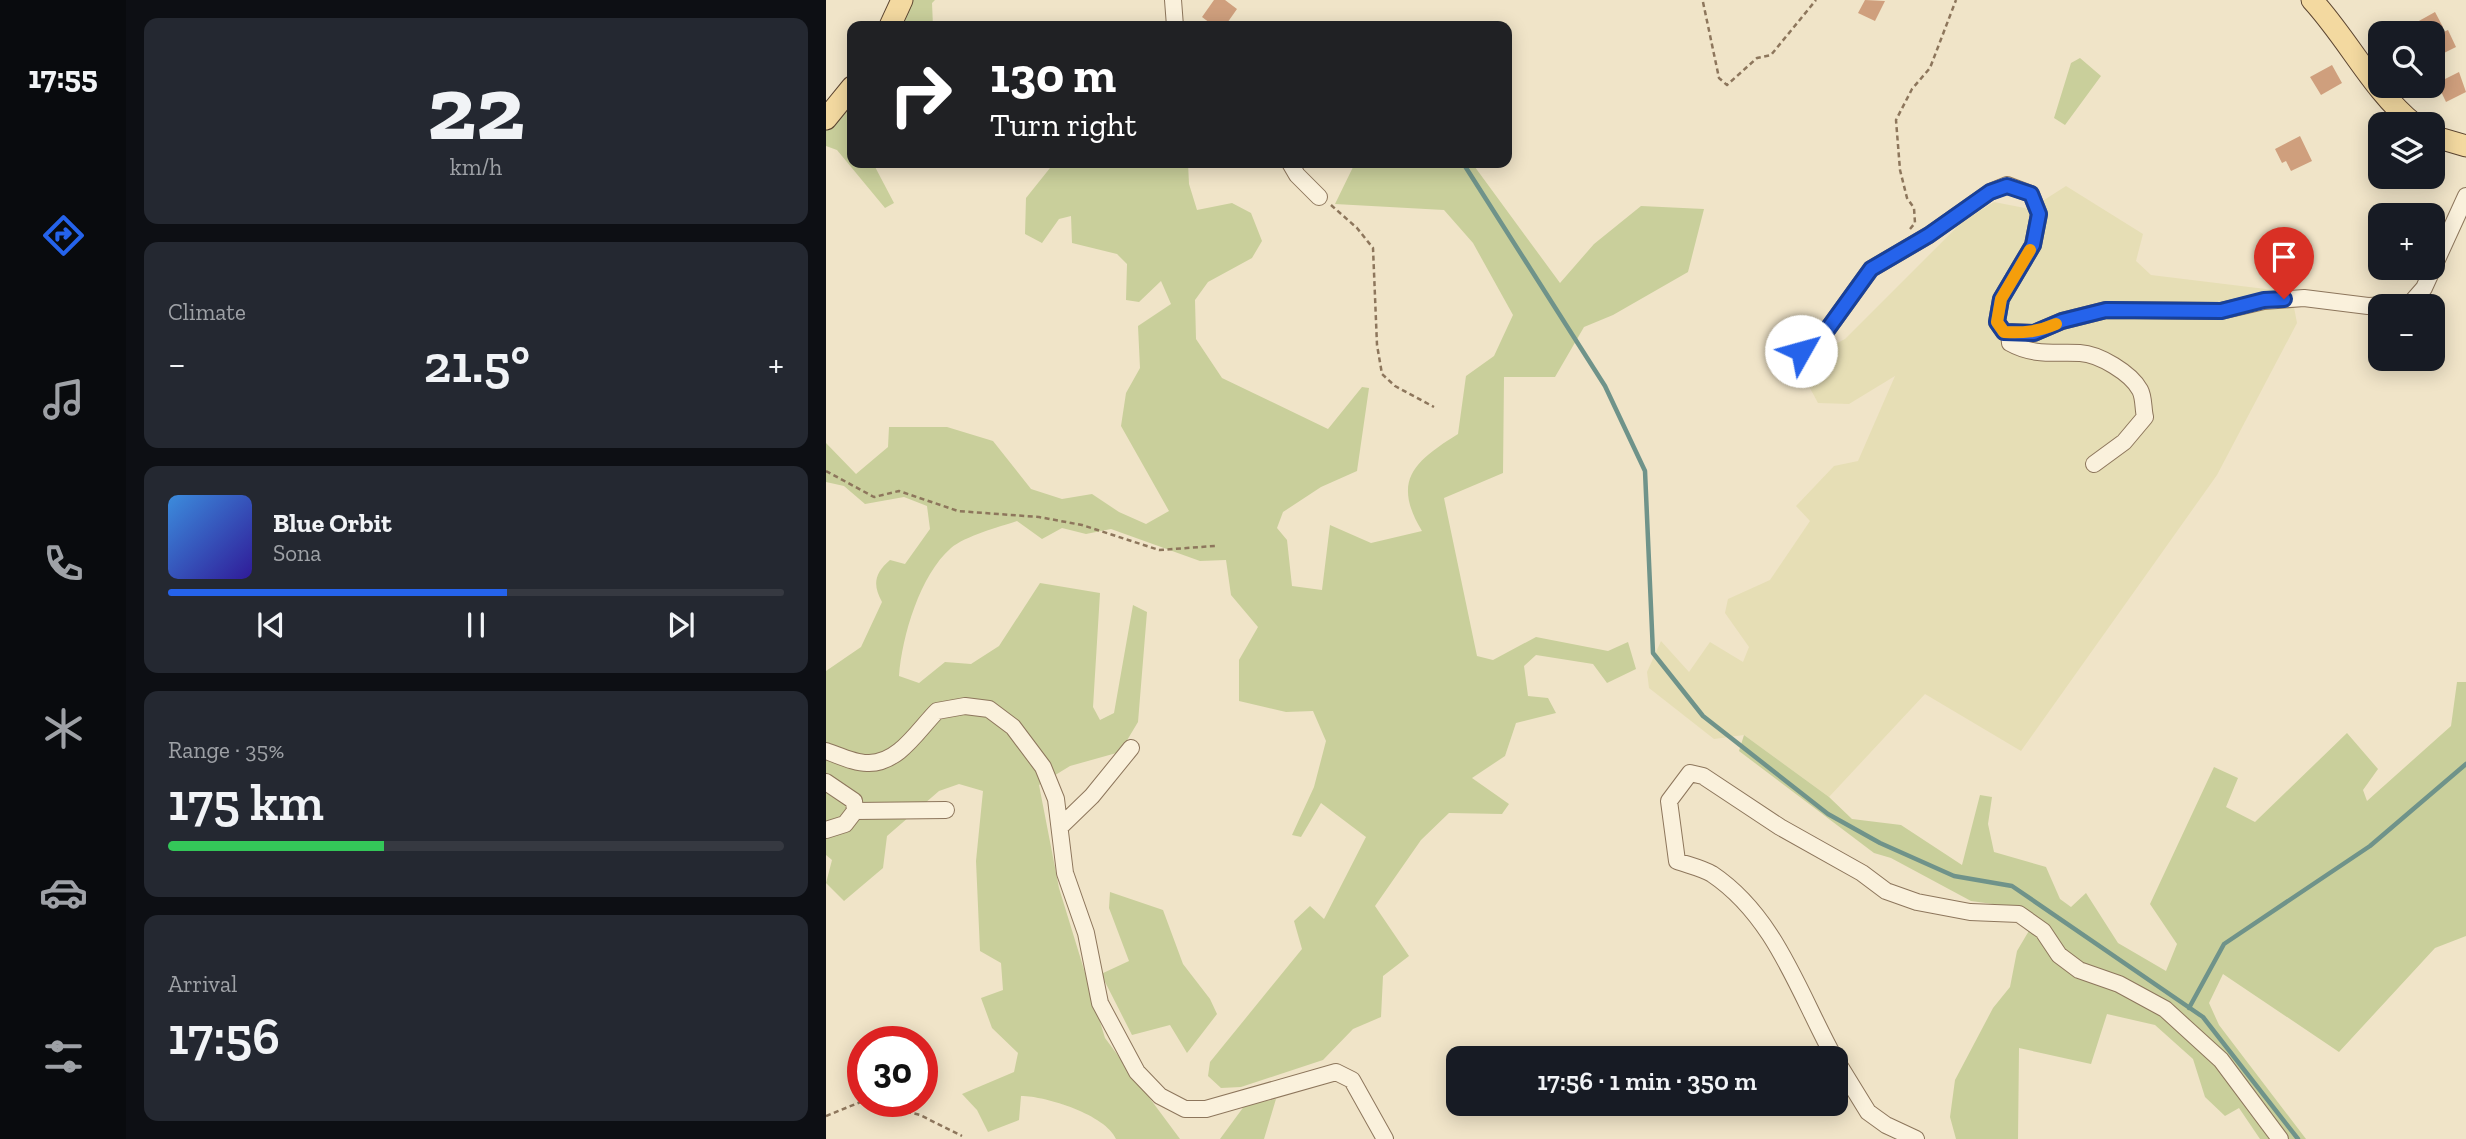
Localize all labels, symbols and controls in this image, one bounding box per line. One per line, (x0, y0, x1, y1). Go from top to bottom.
map controls (2368, 21, 2445, 371)
button: search (2368, 21, 2445, 98)
text: 130 m (990, 46, 1116, 105)
icon: right (875, 49, 966, 140)
text: 22 (427, 53, 525, 162)
text: 17:55 (28, 58, 98, 96)
text: Turn right (990, 106, 1137, 144)
button: layers (2368, 112, 2445, 189)
text: km/h (450, 153, 502, 181)
button: + (2368, 203, 2445, 280)
icon: directions (39, 211, 88, 260)
pin (2254, 227, 2314, 299)
icon: arrive (2265, 238, 2303, 276)
button: − (2368, 294, 2445, 371)
text: Climate (168, 298, 246, 326)
position arrow (1764, 314, 1838, 388)
text: 21.5° (424, 333, 530, 395)
text: − (168, 341, 186, 387)
text: + (768, 341, 784, 387)
icon: music (39, 375, 88, 424)
text: Blue Orbit (273, 507, 392, 539)
icon: phone (39, 539, 88, 588)
text: Sona (273, 539, 321, 567)
icon: previous (252, 606, 290, 644)
icon: pause (457, 606, 495, 644)
icon: next (662, 606, 700, 644)
icon: climate (39, 704, 88, 753)
text: Range · 35% (168, 736, 284, 764)
text: 175 km (168, 771, 324, 833)
icon: car (39, 868, 88, 917)
text: Arrival (168, 970, 237, 998)
text: 17:56 (168, 1005, 280, 1067)
speed limit sign: 30 (847, 1026, 938, 1117)
icon: filters (39, 1032, 88, 1081)
text: 17:56 · 1 min · 350 m (1537, 1065, 1757, 1097)

